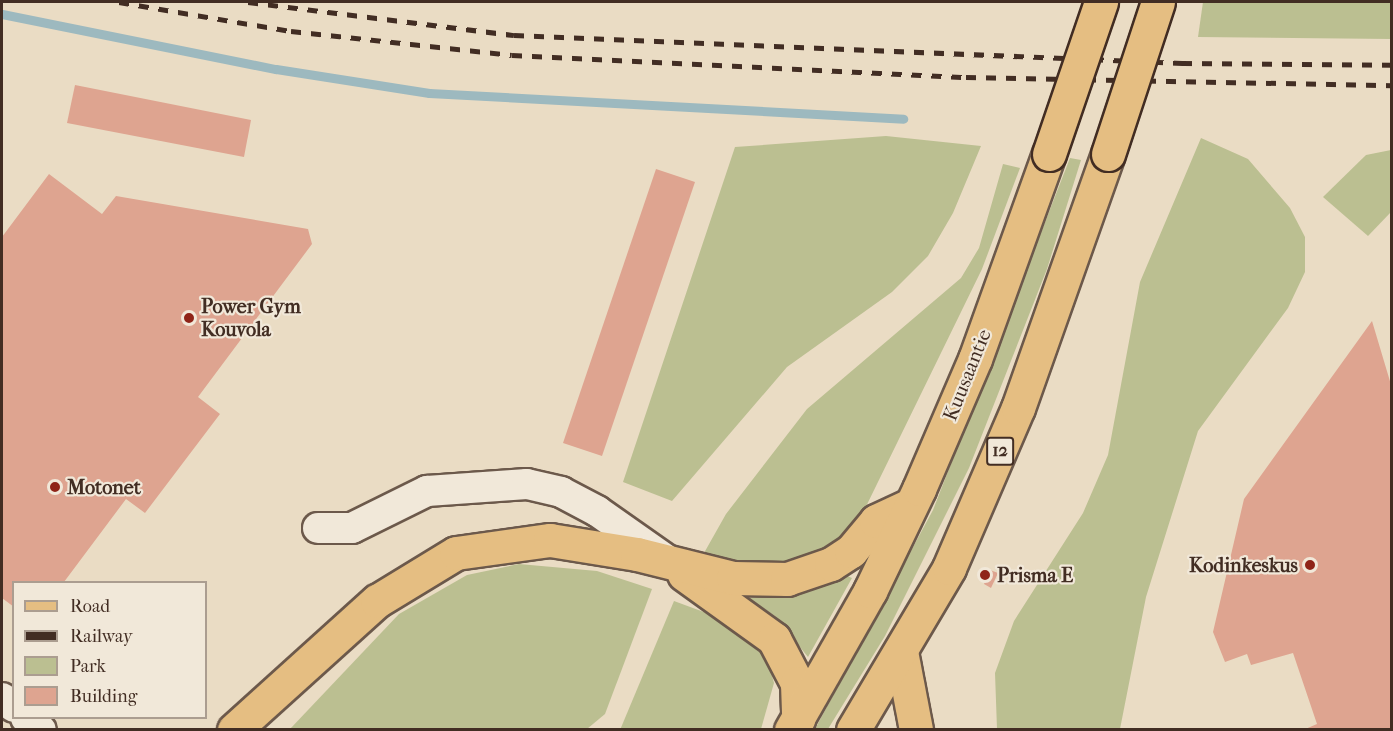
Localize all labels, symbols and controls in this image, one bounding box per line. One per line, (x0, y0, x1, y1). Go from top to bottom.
place label: Power Gym Kouvola (201, 294, 301, 341)
marker: Power Gym Kouvola (182, 311, 196, 325)
street label: Kuusaantie (938, 326, 996, 424)
road number: 12 (985, 436, 1015, 466)
place label: Motonet (67, 475, 141, 499)
marker: Motonet (48, 480, 62, 494)
place label: Kodinkeskus (1189, 553, 1298, 577)
marker: Kodinkeskus (1303, 558, 1317, 572)
place label: Prisma E (997, 563, 1073, 587)
marker: Prisma E (978, 568, 992, 582)
legend (12, 581, 207, 719)
text: Road (70, 596, 110, 617)
text: Railway (70, 626, 133, 647)
text: Park (70, 656, 106, 677)
text: Building (70, 686, 137, 707)

